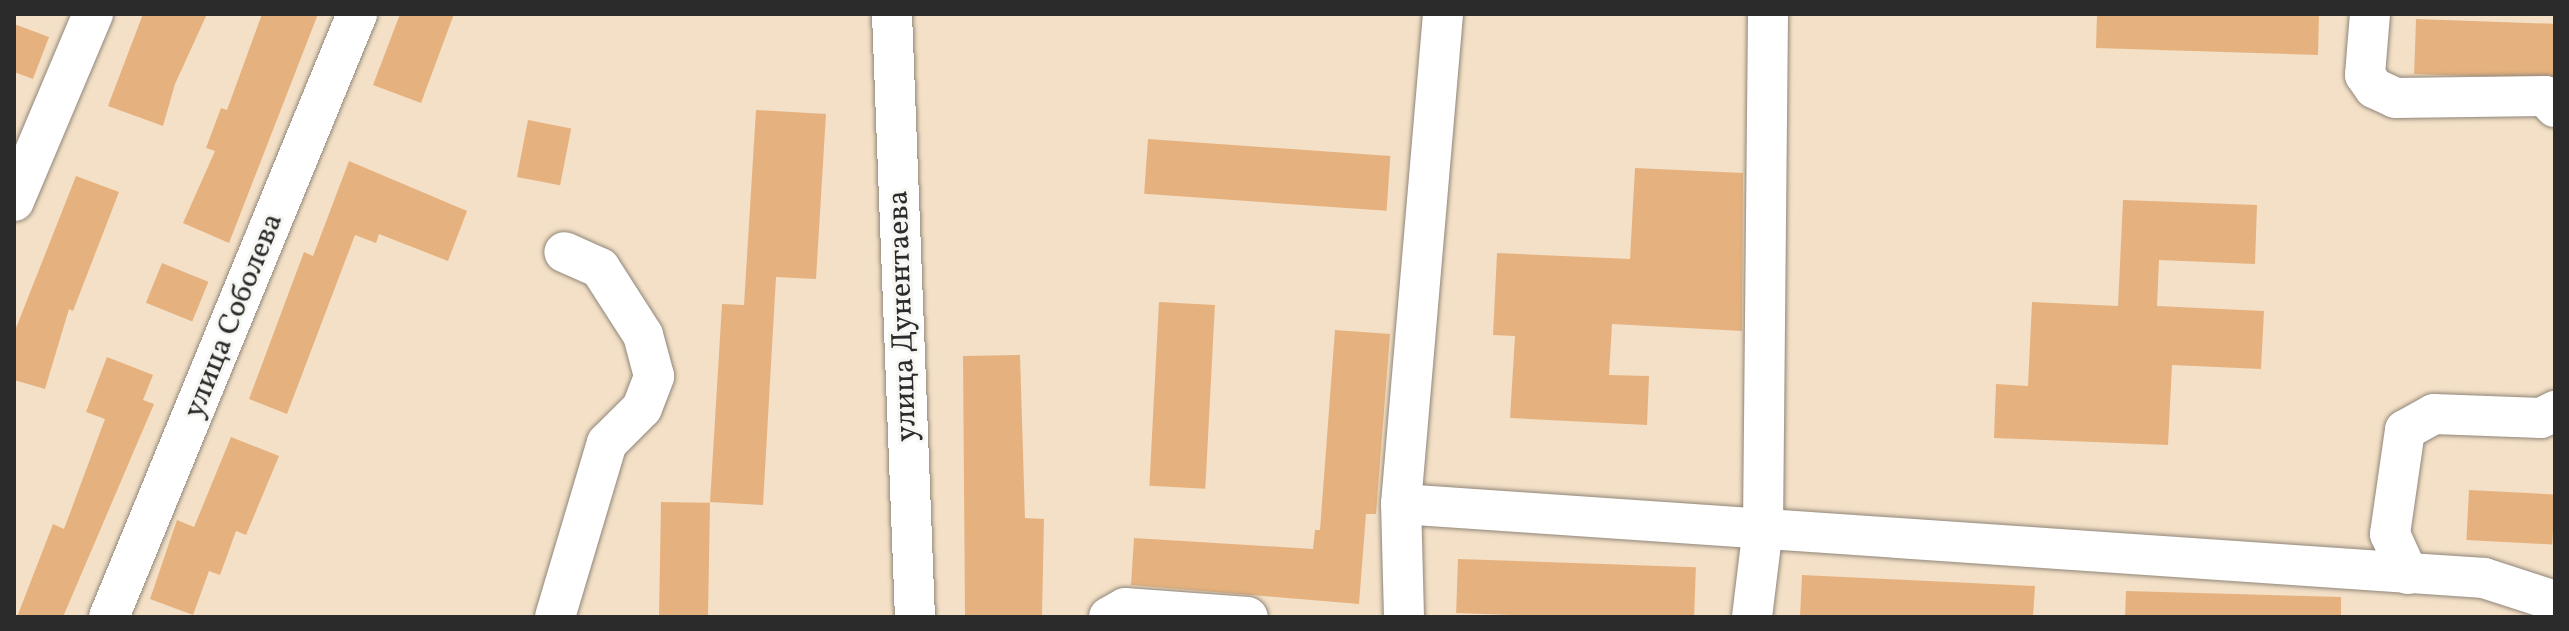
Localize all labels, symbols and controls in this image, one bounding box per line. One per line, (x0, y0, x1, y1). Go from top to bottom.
street label: улица Дунентаева (881, 190, 925, 442)
street label: улица Соболева (177, 208, 291, 424)

